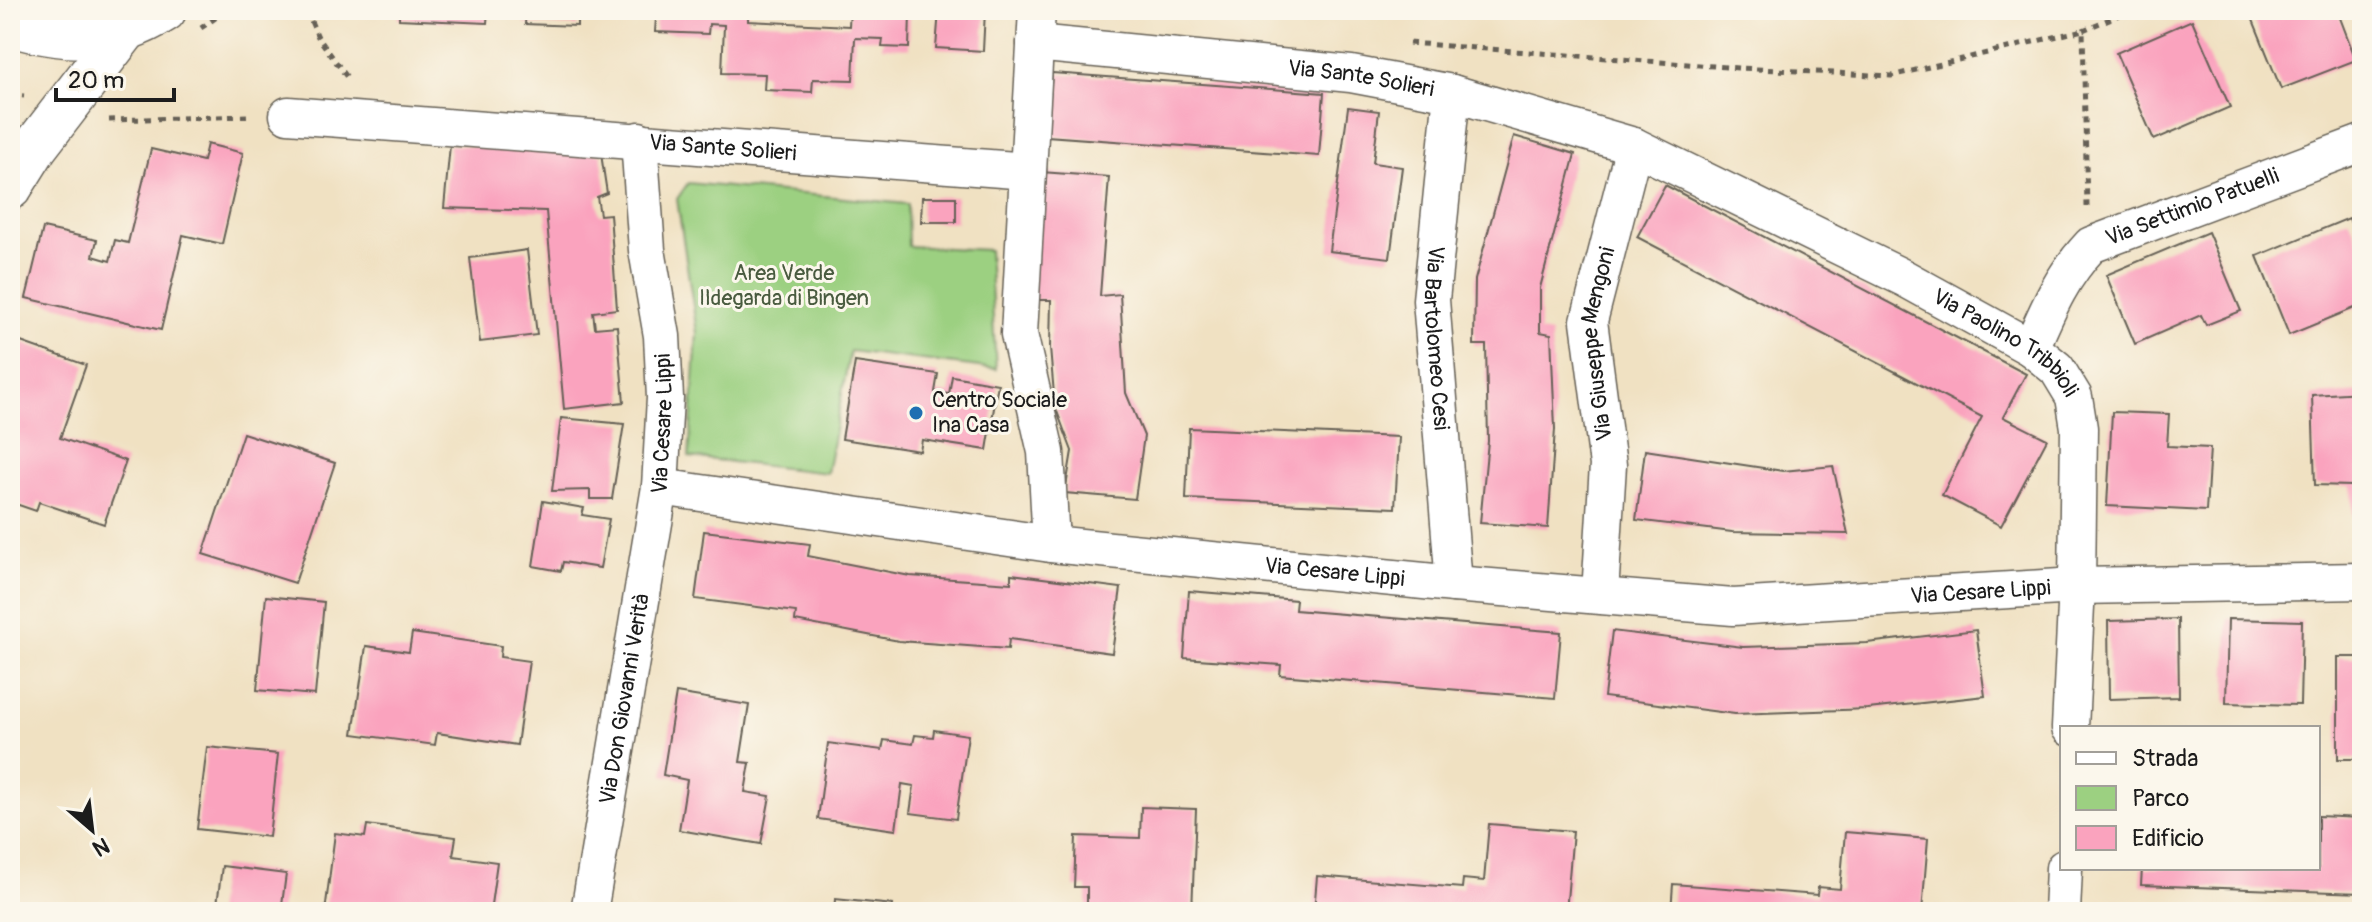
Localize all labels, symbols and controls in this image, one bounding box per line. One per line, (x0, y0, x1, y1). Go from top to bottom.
scale bar (56, 52, 174, 102)
street label: Via Sante Solieri (1287, 54, 1437, 103)
text: 20 m (68, 66, 124, 95)
street label: Via Sante Solieri (648, 128, 798, 167)
street label: Via Settimio Patuelli (2102, 162, 2283, 252)
street label: Via Bartolomeo Cesi (1417, 244, 1455, 431)
street label: Via Giuseppe Mengoni (1575, 244, 1621, 443)
park label: Area Verde Ildegarda di Bingen (699, 259, 869, 312)
street label: Via Paolino Tribbioli (1928, 282, 2085, 402)
street label: Via Cesare Lippi (645, 353, 679, 496)
place label: Centro Sociale Ina Casa (932, 386, 1067, 439)
marker: Centro Sociale Ina Casa (907, 404, 925, 422)
street label: Via Cesare Lippi (1263, 551, 1406, 593)
street label: Via Cesare Lippi (1909, 574, 2052, 610)
street label: Via Don Giovanni Verità (593, 592, 656, 806)
legend (2060, 726, 2320, 870)
text: Strada (2132, 744, 2198, 773)
text: Parco (2132, 784, 2189, 813)
north arrow (52, 790, 132, 870)
text: Edificio (2132, 824, 2204, 853)
text: N (88, 831, 114, 863)

